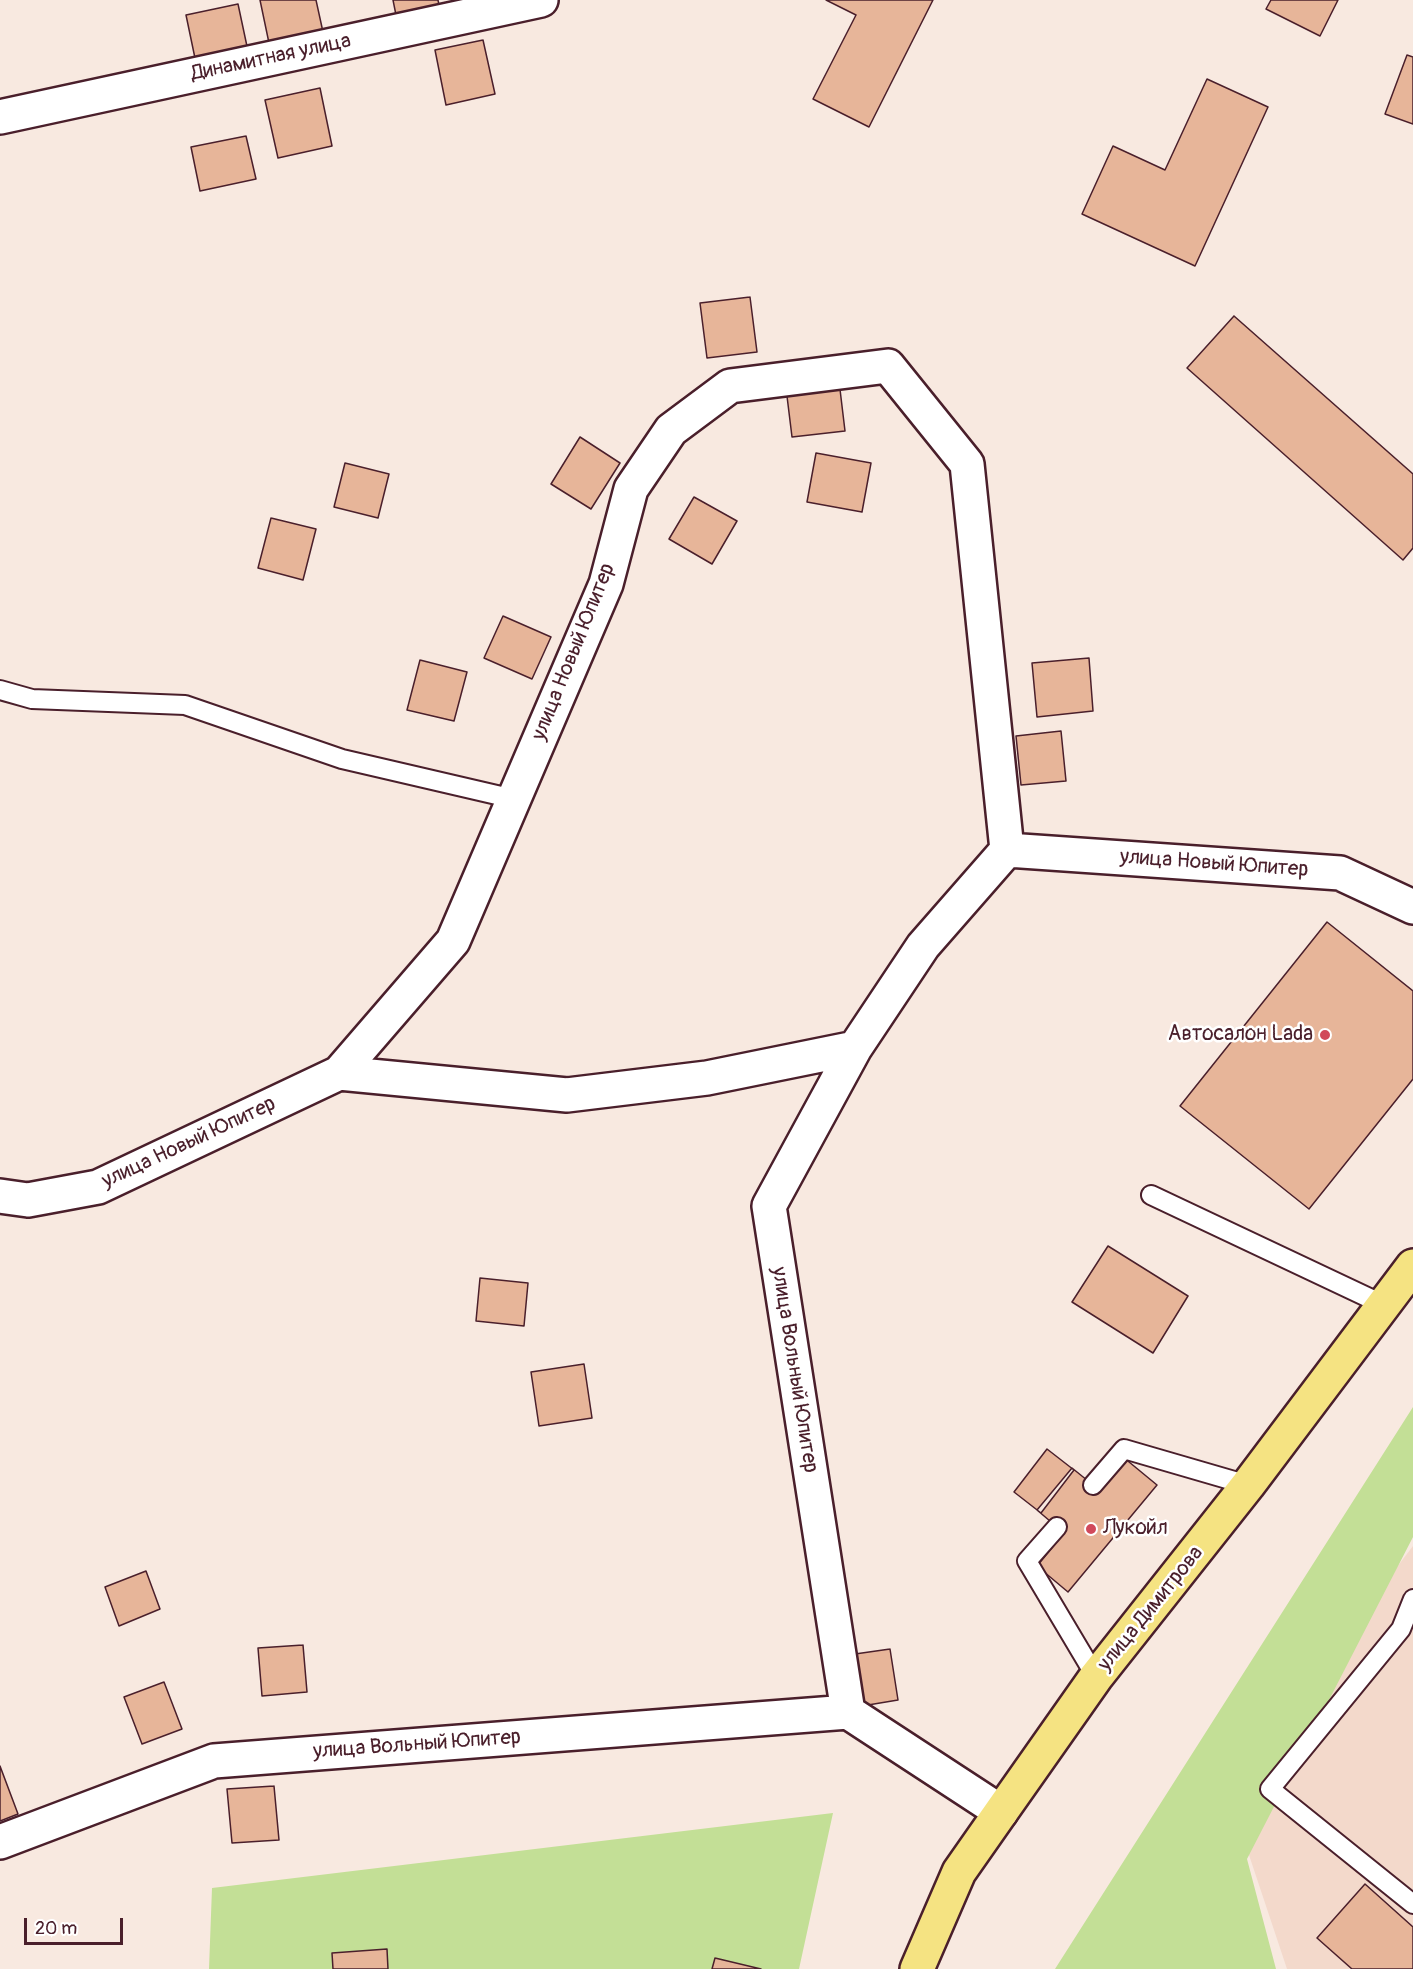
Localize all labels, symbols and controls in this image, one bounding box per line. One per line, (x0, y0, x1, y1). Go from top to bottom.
street label: Динамитная улица (189, 29, 353, 87)
street label: улица Новый Юпитер (527, 560, 621, 744)
street label: улица Новый Юпитер (1119, 845, 1309, 883)
place label: Автосалон Lada (1168, 1022, 1313, 1048)
marker: Автосалон Lada (1318, 1028, 1332, 1042)
street label: улица Новый Юпитер (98, 1092, 280, 1194)
street label: улица Вольный Юпитер (765, 1265, 823, 1475)
place label: Лукойл (1103, 1516, 1168, 1542)
marker: Лукойл (1084, 1522, 1098, 1536)
street label: улица Димитрова (1093, 1541, 1209, 1677)
street label: улица Вольный Юпитер (312, 1725, 522, 1765)
scale bar (27, 1906, 126, 1944)
text: 20 m (35, 1917, 77, 1940)

